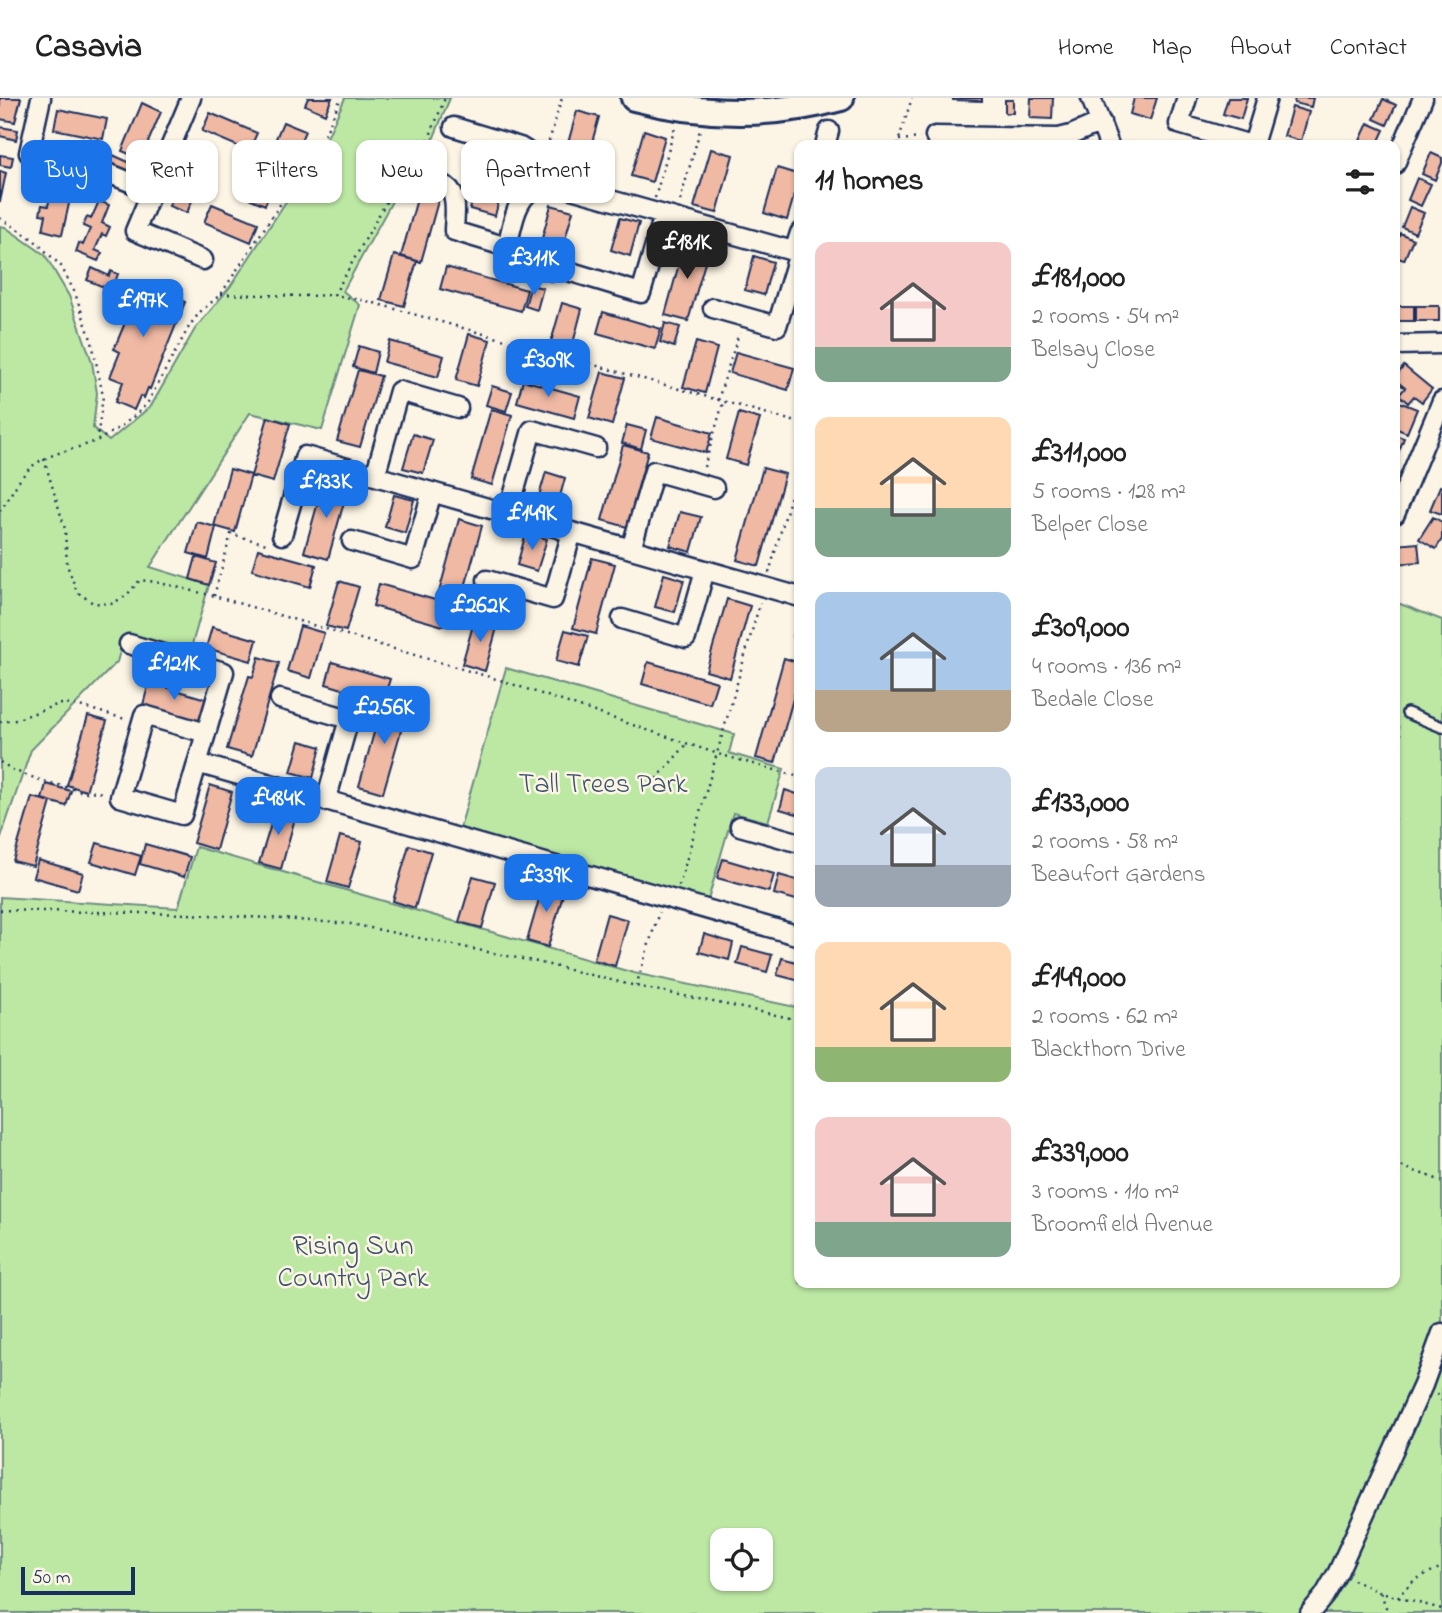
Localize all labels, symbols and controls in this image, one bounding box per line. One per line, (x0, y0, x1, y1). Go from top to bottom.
text: Casavia (35, 24, 142, 72)
text: Home (1058, 31, 1114, 66)
text: Map (1152, 31, 1192, 66)
text: About (1230, 31, 1292, 66)
text: Contact (1330, 31, 1407, 66)
chip: Buy (21, 140, 112, 203)
chip: Rent (126, 140, 218, 203)
chip: Filters (232, 140, 342, 203)
chip: New (356, 140, 447, 203)
chip: Apartment (461, 140, 615, 203)
text: 11 homes (815, 160, 923, 204)
icon: filters (1341, 163, 1379, 201)
pin: £181K (638, 222, 736, 281)
text: £181K (663, 227, 711, 260)
pin: £311K (485, 238, 583, 297)
text: £311K (509, 243, 559, 276)
text: £181,000 (1032, 257, 1125, 301)
icon: home (871, 270, 955, 354)
pin: £197K (94, 280, 192, 339)
text: £197K (118, 285, 168, 318)
text: 2 rooms · 54 m² (1032, 301, 1179, 334)
text: Belsay Close (1032, 334, 1155, 367)
pin: £309K (499, 340, 597, 399)
text: £309K (522, 345, 574, 378)
text: £311,000 (1032, 432, 1126, 476)
icon: home (871, 445, 955, 529)
pin: £133K (277, 460, 375, 520)
text: £133K (300, 466, 352, 499)
text: 5 rooms · 128 m² (1032, 476, 1186, 509)
pin: £149K (483, 492, 581, 552)
text: £149K (507, 498, 557, 531)
text: Belper Close (1032, 509, 1148, 542)
pin: £262K (431, 584, 529, 644)
text: £262K (451, 590, 509, 623)
text: £309,000 (1032, 607, 1129, 651)
icon: home (871, 620, 955, 704)
pin: £121K (125, 642, 223, 702)
text: £121K (148, 648, 200, 681)
text: 4 rooms · 136 m² (1032, 651, 1182, 684)
text: Bedale Close (1032, 684, 1154, 717)
pin: £256K (335, 686, 433, 746)
text: £256K (354, 692, 414, 725)
park label: Tall Trees Park (518, 765, 688, 806)
pin: £484K (229, 778, 327, 837)
text: £133,000 (1032, 782, 1129, 826)
text: £484K (251, 783, 305, 816)
icon: home (871, 795, 955, 879)
text: 2 rooms · 58 m² (1032, 826, 1178, 859)
pin: £339K (497, 854, 595, 914)
text: Beaufort Gardens (1032, 859, 1205, 892)
text: £339K (520, 860, 572, 893)
text: £149,000 (1032, 957, 1126, 1001)
icon: home (871, 970, 955, 1054)
text: 2 rooms · 62 m² (1032, 1001, 1178, 1034)
text: Blackthorn Drive (1032, 1034, 1186, 1067)
text: £339,000 (1032, 1132, 1129, 1176)
icon: home (871, 1145, 955, 1229)
text: 3 rooms · 110 m² (1032, 1176, 1179, 1209)
text: Broomfield Avenue (1032, 1209, 1213, 1242)
park label: Rising Sun Country Park (278, 1227, 429, 1300)
map controls (710, 1528, 773, 1591)
button: locate (710, 1528, 773, 1591)
scale bar (21, 1564, 135, 1596)
text: 50 m (32, 1565, 71, 1592)

